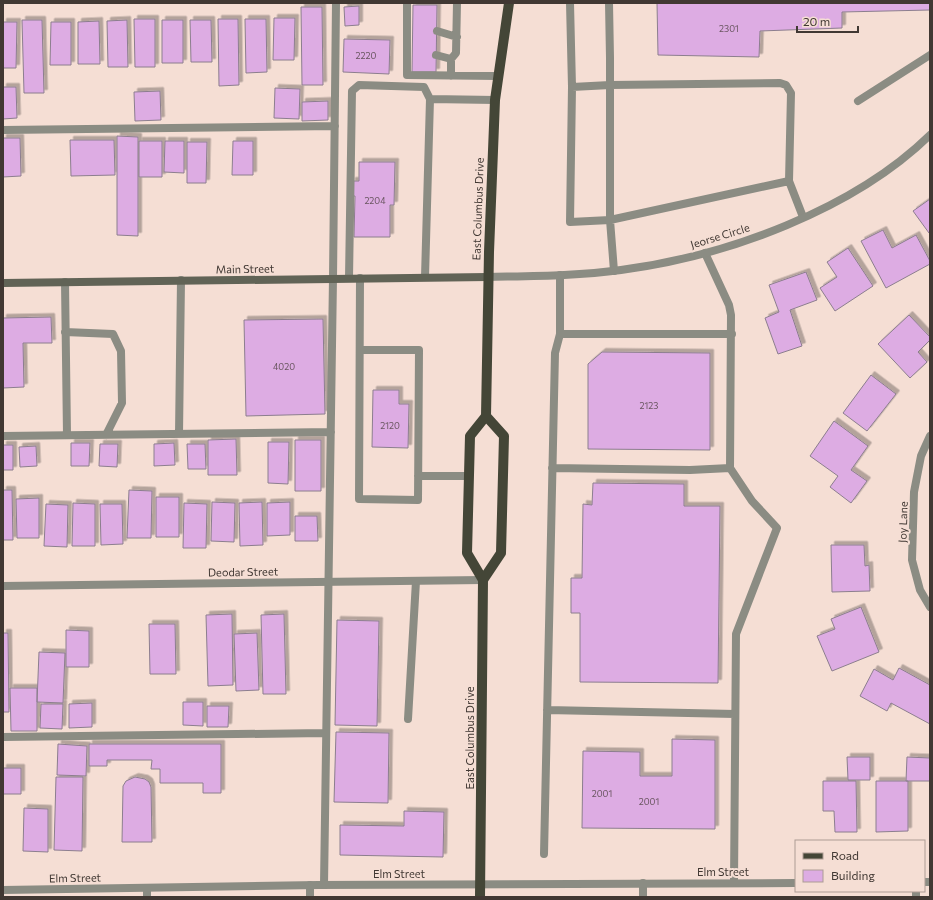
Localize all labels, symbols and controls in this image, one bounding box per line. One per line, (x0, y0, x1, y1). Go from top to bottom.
scale bar (797, 8, 858, 34)
text: 20 m (803, 14, 830, 28)
house number: 2301 (719, 23, 739, 34)
house number: 2220 (356, 50, 377, 61)
street label: East Columbus Drive (469, 157, 486, 261)
house number: 2204 (364, 195, 386, 206)
street label: Jeorse Circle (689, 220, 752, 252)
street label: Main Street (216, 261, 275, 276)
house number: 4020 (273, 361, 295, 372)
house number: 2123 (640, 400, 658, 411)
house number: 2120 (380, 420, 400, 431)
street label: Joy Lane (895, 501, 911, 543)
street label: Deodar Street (208, 564, 279, 579)
street label: East Columbus Drive (463, 686, 476, 789)
house number: 2001 (592, 788, 612, 799)
house number: 2001 (639, 796, 659, 807)
legend (795, 840, 925, 892)
text: Road (831, 848, 859, 862)
street label: Elm Street (697, 865, 750, 878)
street label: Elm Street (373, 867, 426, 880)
text: Building (831, 868, 875, 882)
street label: Elm Street (49, 871, 102, 884)

